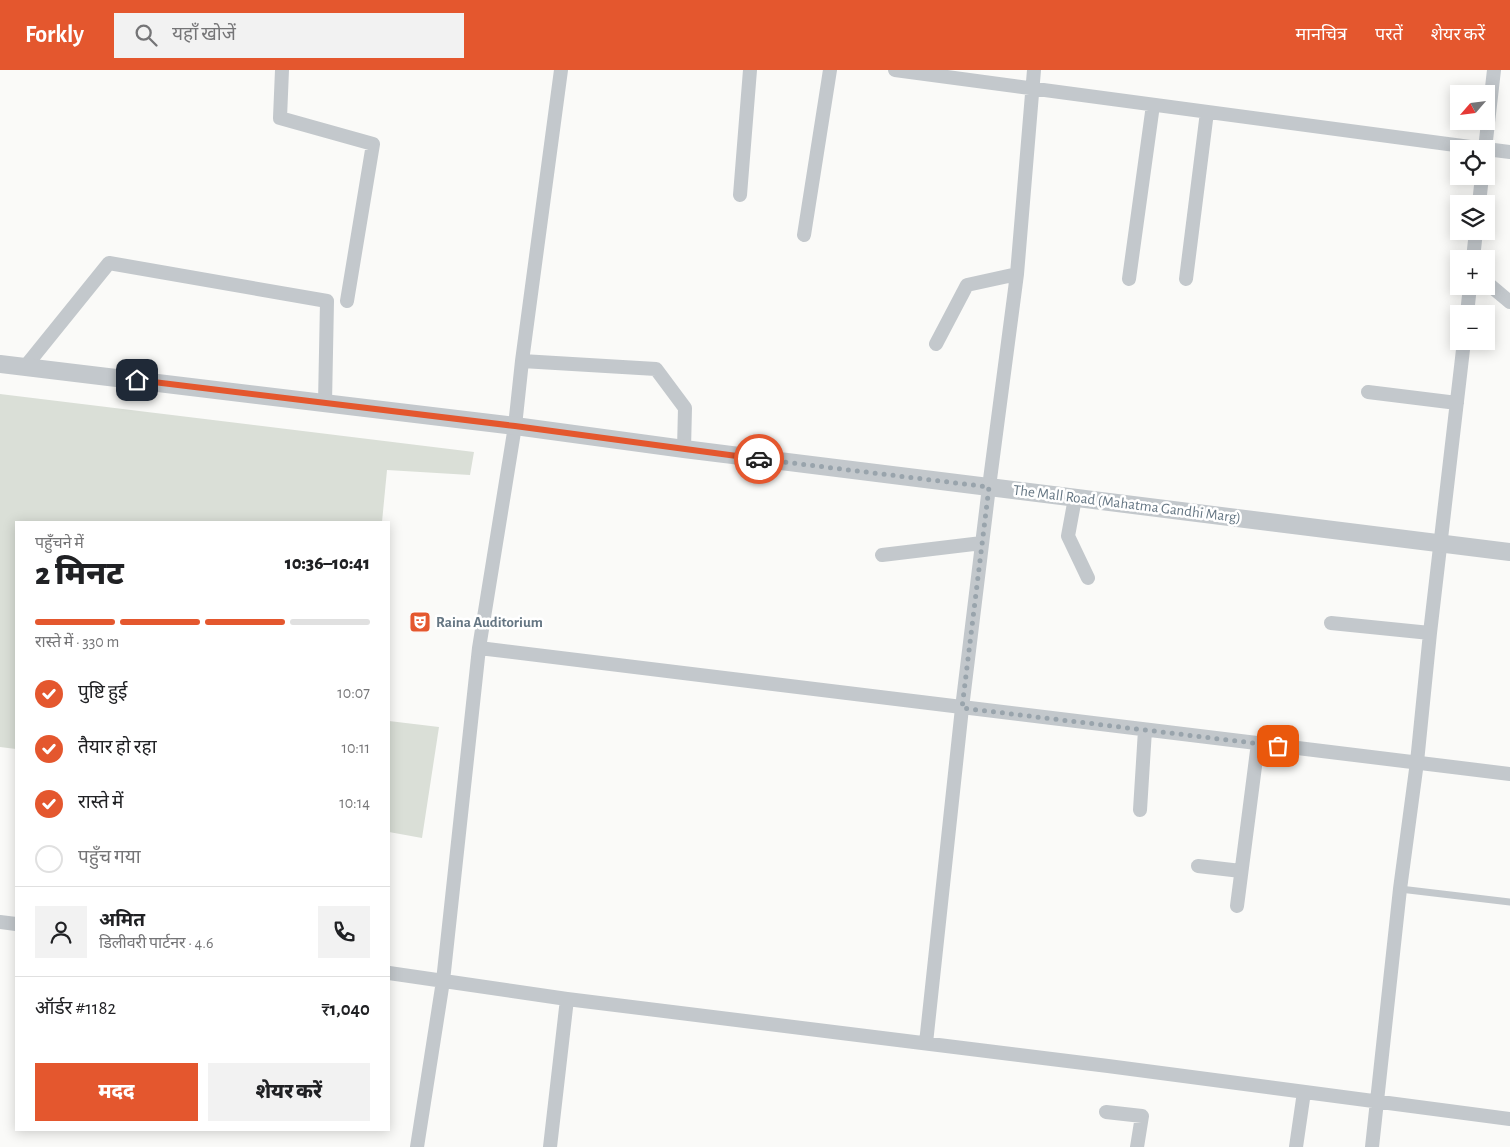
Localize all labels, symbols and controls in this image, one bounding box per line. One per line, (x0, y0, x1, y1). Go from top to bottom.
search box (114, 13, 464, 58)
icon: search (132, 21, 160, 49)
text: Forkly (25, 23, 84, 47)
text: यहाँ खोजें (172, 25, 236, 44)
text: मानचित्र (1295, 26, 1347, 44)
text: परतें (1375, 26, 1403, 44)
text: शेयर करें (1431, 26, 1485, 44)
north arrow (1450, 85, 1495, 130)
map controls (1450, 85, 1495, 350)
button: locate (1450, 140, 1495, 185)
button: layers (1450, 195, 1495, 240)
button: + (1450, 250, 1495, 295)
button: − (1450, 305, 1495, 350)
pin (116, 359, 158, 401)
icon: home (123, 366, 151, 394)
courier (734, 434, 784, 484)
icon: car (745, 445, 773, 473)
street label: The Mall Road (Mahatma Gandhi Marg) (1012, 483, 1242, 525)
text: पहुँचने में (35, 535, 84, 551)
text: 10:36–10:41 (285, 554, 370, 573)
text: 2 मिनट (35, 558, 124, 590)
theatre icon: Raina Auditorium (408, 610, 432, 634)
place label: Raina Auditorium (436, 615, 543, 630)
text: रास्ते में · 330 m (35, 634, 119, 650)
icon: check (35, 680, 63, 708)
text: पुष्टि हुई (78, 683, 127, 702)
text: 10:07 (337, 685, 370, 701)
pin (1257, 725, 1299, 767)
icon: bag (1264, 732, 1292, 760)
icon: check (35, 735, 63, 763)
text: तैयार हो रहा (78, 738, 157, 757)
text: 10:11 (341, 740, 370, 756)
icon: check (35, 790, 63, 818)
text: रास्ते में (78, 793, 123, 812)
text: 10:14 (339, 795, 370, 811)
text: पहुँच गया (78, 848, 141, 867)
button: person (35, 906, 87, 958)
button: phone (318, 906, 370, 958)
text: अमित (99, 911, 145, 930)
text: डिलीवरी पार्टनर · 4.6 (99, 935, 213, 951)
text: ऑर्डर #1182 (35, 999, 116, 1018)
text: ₹1,040 (321, 1000, 370, 1019)
button: मदद (35, 1063, 198, 1121)
button: शेयर करें (208, 1063, 370, 1121)

